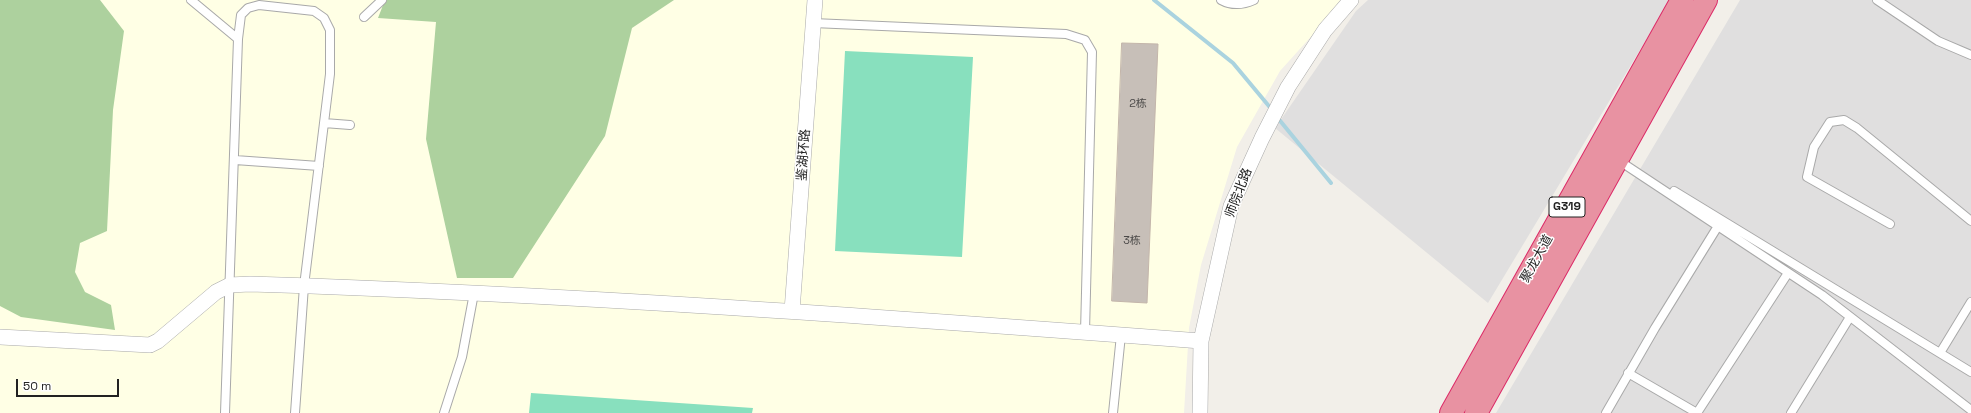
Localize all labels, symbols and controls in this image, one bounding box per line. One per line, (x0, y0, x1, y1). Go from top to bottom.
house number: 2栋 (1129, 97, 1147, 111)
street label: 鉴湖环路 (794, 129, 814, 181)
street label: 师院北路 (1222, 166, 1256, 220)
road number: G319 (1549, 197, 1585, 217)
street label: 聚龙大道 (1518, 232, 1556, 286)
house number: 3栋 (1123, 234, 1141, 248)
scale bar (18, 371, 121, 397)
text: 50 m (23, 378, 51, 394)

